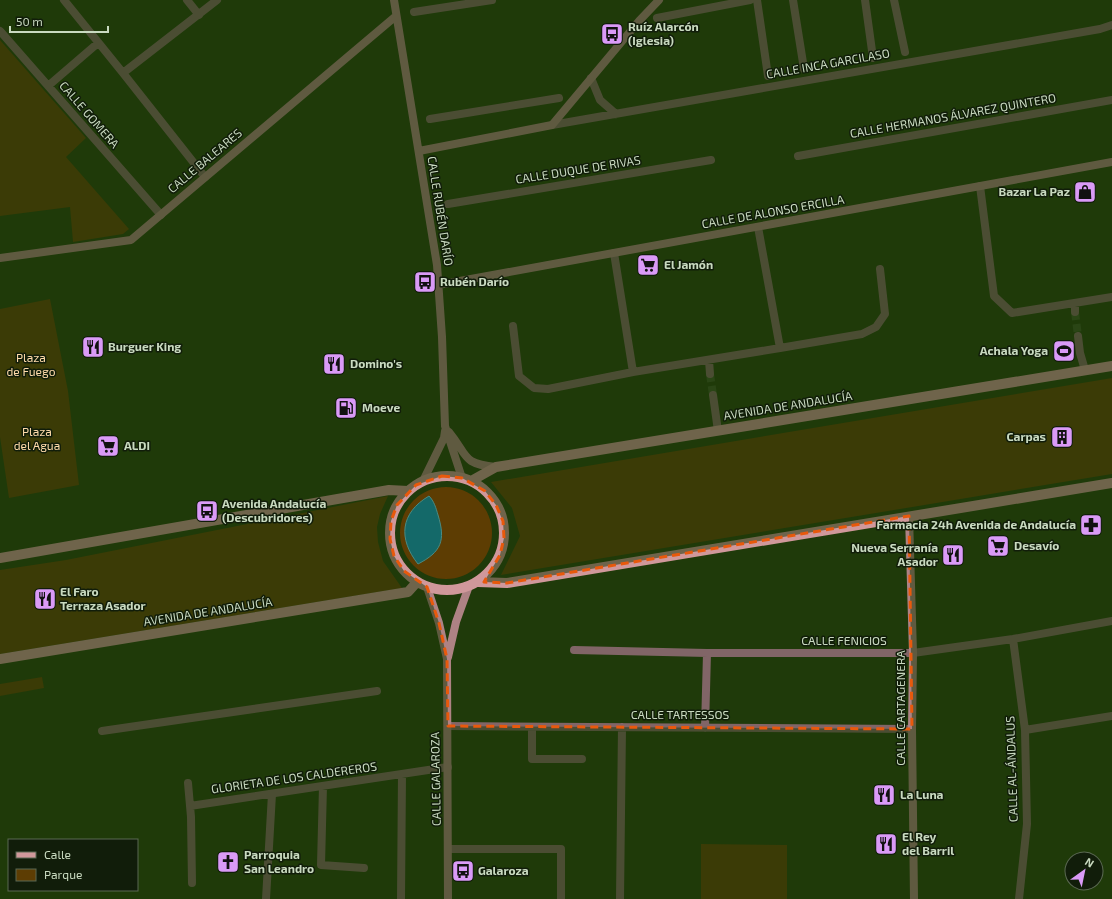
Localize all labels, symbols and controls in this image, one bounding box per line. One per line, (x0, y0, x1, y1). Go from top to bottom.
scale bar (10, 8, 108, 34)
text: 50 m (16, 14, 43, 28)
place label: Ruíz Alarcón (Iglesia) (628, 19, 699, 47)
bus stop icon: Ruíz Alarcón (Iglesia) (599, 21, 625, 47)
street label: CALLE INCA GARCILASO (765, 45, 891, 81)
street label: CALLE GOMERA (57, 78, 123, 151)
street label: CALLE HERMANOS ÁLVAREZ QUINTERO (849, 90, 1057, 141)
street label: CALLE BALEARES (165, 125, 244, 195)
street label: CALLE DUQUE DE RIVAS (514, 152, 642, 187)
street label: CALLE RUBÉN DARÍO (425, 155, 457, 267)
shop icon: Bazar La Paz (1072, 179, 1098, 205)
place label: Bazar La Paz (998, 184, 1070, 198)
street label: CALLE DE ALONSO ERCILLA (701, 191, 846, 230)
supermarket icon: El Jamón (635, 252, 661, 278)
place label: El Jamón (664, 257, 713, 271)
bus stop icon: Rubén Darío (412, 269, 438, 295)
place label: Rubén Darío (440, 274, 509, 288)
restaurant icon: Burguer King (80, 334, 106, 360)
sports icon: Achala Yoga (1051, 338, 1077, 364)
place label: Burguer King (108, 339, 181, 353)
place label: Achala Yoga (980, 343, 1048, 357)
park label: Plaza de Fuego (6, 350, 56, 378)
restaurant icon: Domino's (321, 351, 347, 377)
place label: Domino's (350, 356, 402, 370)
street label: AVENIDA DE ANDALUCÍA (722, 388, 854, 422)
fuel station icon: Moeve (333, 395, 359, 421)
place label: Moeve (362, 400, 400, 414)
park label: Plaza del Agua (14, 424, 60, 452)
building icon: Carpas (1049, 424, 1075, 450)
place label: Carpas (1007, 429, 1046, 443)
supermarket icon: ALDI (95, 433, 121, 459)
place label: ALDI (124, 438, 150, 452)
place label: Avenida Andalucía (Descubridores) (222, 496, 326, 524)
bus stop icon: Avenida Andalucía (Descubridores) (194, 498, 220, 524)
pharmacy icon: Farmacia 24h Avenida de Andalucía (1078, 512, 1104, 538)
place label: Farmacia 24h Avenida de Andalucía (876, 517, 1076, 531)
supermarket icon: Desavío (985, 533, 1011, 559)
place label: Desavío (1014, 538, 1059, 552)
place label: Nueva Serranía Asador (851, 540, 938, 568)
restaurant icon: Nueva Serranía Asador (940, 542, 966, 568)
place label: El Faro Terraza Asador (60, 584, 146, 612)
restaurant icon: El Faro Terraza Asador (32, 586, 58, 612)
street label: AVENIDA DE ANDALUCÍA (142, 594, 274, 628)
street label: CALLE FENICIOS (801, 633, 887, 647)
street label: CALLE CARTAGENERA (893, 650, 907, 766)
street label: CALLE TARTESSOS (631, 707, 730, 721)
street label: CALLE AL-ÁNDALUS (1002, 715, 1020, 822)
street label: CALLE GALAROZA (427, 731, 443, 826)
street label: GLORIETA DE LOS CALDEREROS (210, 758, 378, 796)
restaurant icon: La Luna (871, 782, 897, 808)
place label: La Luna (900, 787, 944, 801)
place label: El Rey del Barril (902, 829, 954, 857)
restaurant icon: El Rey del Barril (873, 831, 899, 857)
legend (8, 839, 138, 891)
text: Calle (44, 847, 71, 861)
place label: Parroquia San Leandro (244, 847, 314, 875)
church icon: Parroquia San Leandro (215, 849, 241, 875)
north arrow (1064, 851, 1104, 891)
text: N (1083, 855, 1097, 870)
bus stop icon: Galaroza (450, 858, 476, 884)
place label: Galaroza (478, 863, 529, 877)
text: Parque (44, 867, 82, 881)

